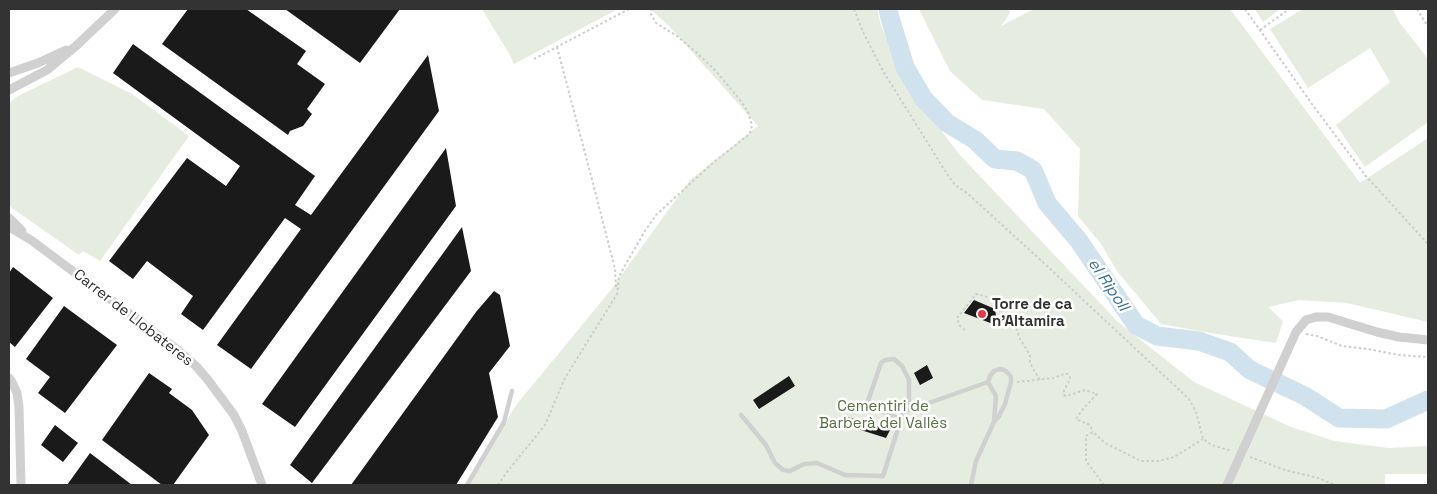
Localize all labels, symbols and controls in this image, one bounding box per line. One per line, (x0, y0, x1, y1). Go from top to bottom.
water label: el Ripoll (1083, 255, 1133, 315)
street label: Carrer de Llobateres (70, 266, 196, 370)
place label: Torre de ca n'Altamira (992, 296, 1072, 331)
marker: Torre de ca n'Altamira (976, 308, 988, 320)
park label: Cementiri de Barberà del Vallès (819, 398, 947, 433)

